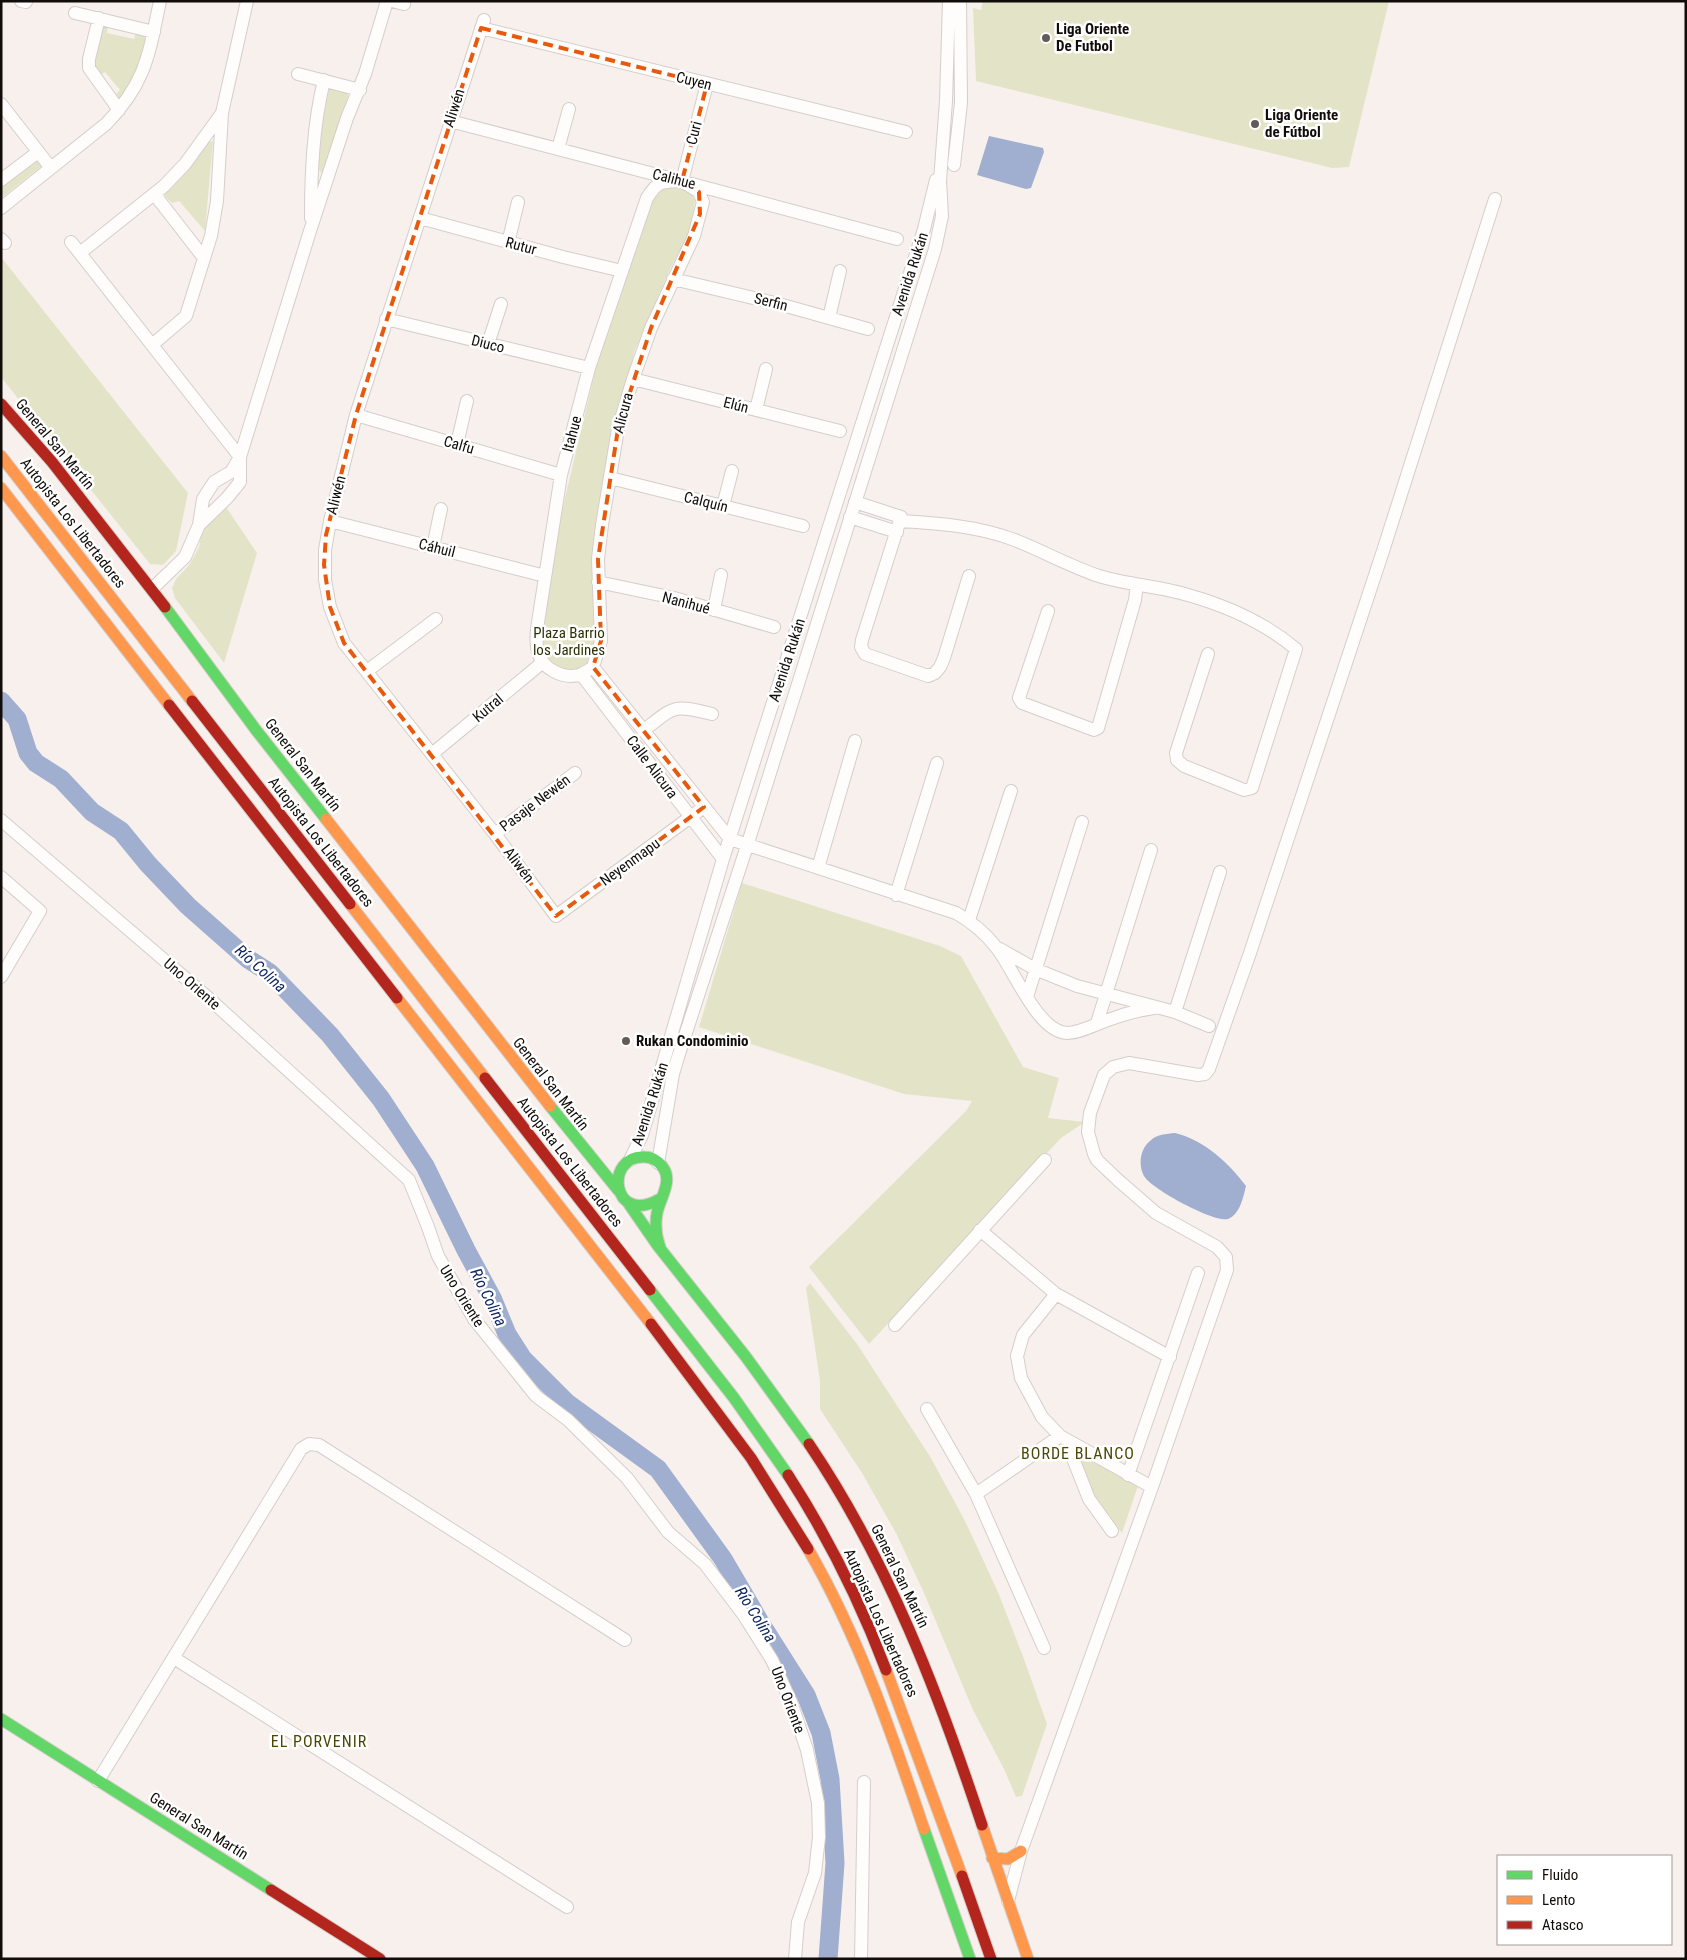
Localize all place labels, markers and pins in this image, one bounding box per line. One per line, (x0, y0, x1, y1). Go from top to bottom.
place label: Liga Oriente De Futbol (1056, 20, 1129, 55)
marker: Liga Oriente De Futbol (1040, 32, 1052, 44)
place label: Liga Oriente de Fútbol (1265, 106, 1338, 141)
marker: Liga Oriente de Fútbol (1249, 118, 1261, 130)
place label: Rukan Condominio (636, 1032, 749, 1050)
marker: Rukan Condominio (620, 1035, 632, 1047)

